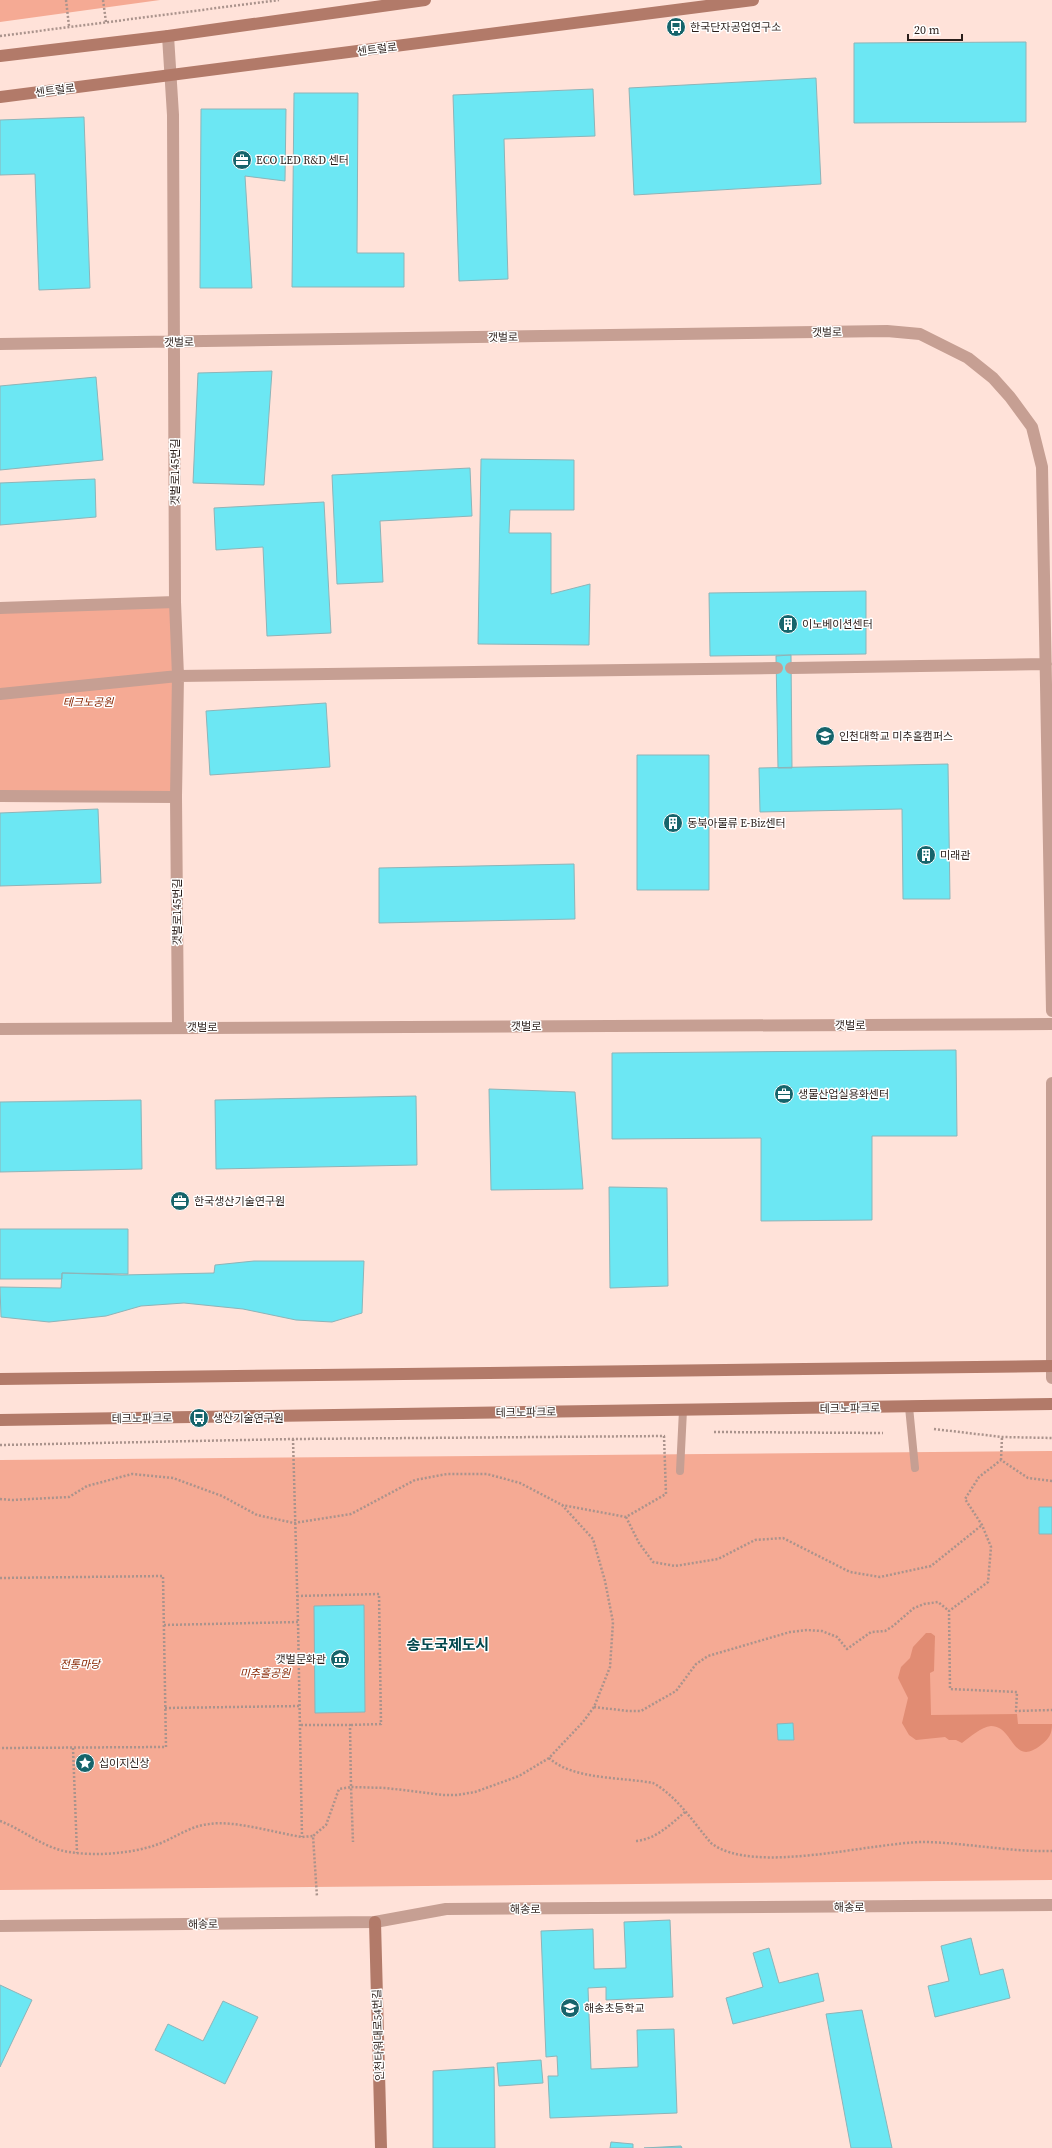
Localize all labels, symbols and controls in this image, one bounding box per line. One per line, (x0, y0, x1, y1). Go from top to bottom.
bus stop icon: 한국단자공업연구소 (665, 16, 687, 38)
scale bar (908, 16, 962, 42)
place label: 한국단자공업연구소 (690, 20, 781, 35)
text: 20 m (914, 22, 940, 38)
street label: 센트럴로 (356, 40, 398, 59)
street label: 센트럴로 (34, 81, 76, 100)
office icon: ECO LED R&D 센터 (231, 149, 253, 171)
place label: ECO LED R&D 센터 (256, 153, 349, 168)
street label: 갯벌로 (812, 325, 842, 340)
street label: 갯벌로 (488, 330, 518, 345)
street label: 갯벌로 (164, 335, 194, 350)
street label: 갯벌로145번길 (168, 438, 183, 506)
building icon: 이노베이션센터 (777, 613, 799, 635)
place label: 이노베이션센터 (802, 617, 873, 632)
park label: 테크노공원 (63, 695, 114, 710)
school or university icon: 인천대학교 미추홀캠퍼스 (814, 725, 836, 747)
place label: 인천대학교 미추홀캠퍼스 (839, 729, 953, 744)
building icon: 동북아물류 E-Biz센터 (662, 812, 684, 834)
place label: 동북아물류 E-Biz센터 (687, 816, 786, 831)
building icon: 미래관 (915, 844, 937, 866)
place label: 미래관 (940, 848, 970, 863)
street label: 갯벌로145번길 (170, 878, 185, 946)
street label: 갯벌로 (835, 1018, 865, 1033)
street label: 갯벌로 (511, 1019, 541, 1034)
street label: 갯벌로 (187, 1020, 217, 1035)
office icon: 생물산업실용화센터 (773, 1083, 795, 1105)
place label: 생물산업실용화센터 (798, 1087, 889, 1102)
office icon: 한국생산기술연구원 (169, 1190, 191, 1212)
place label: 한국생산기술연구원 (194, 1194, 285, 1209)
street label: 테크노파크로 (820, 1400, 881, 1417)
street label: 테크노파크로 (496, 1404, 557, 1421)
bus stop icon: 생산기술연구원 (188, 1407, 210, 1429)
street label: 테크노파크로 (112, 1410, 173, 1427)
place label: 생산기술연구원 (213, 1411, 284, 1426)
district label: 송도국제도시 (407, 1634, 489, 1655)
museum icon: 갯벌문화관 (329, 1648, 351, 1670)
place label: 갯벌문화관 (275, 1652, 326, 1667)
park label: 전통마당 (60, 1657, 102, 1672)
park label: 미추홀공원 (240, 1666, 291, 1681)
place icon: 십이지신상 (74, 1752, 96, 1774)
place label: 십이지신상 (99, 1756, 150, 1771)
street label: 해송로 (834, 1900, 864, 1915)
street label: 해송로 (510, 1902, 540, 1917)
street label: 해송로 (188, 1917, 218, 1932)
street label: 인천타워대로54번길 (369, 1989, 388, 2081)
school or university icon: 해송초등학교 (559, 1997, 581, 2019)
place label: 해송초등학교 (584, 2001, 645, 2016)

